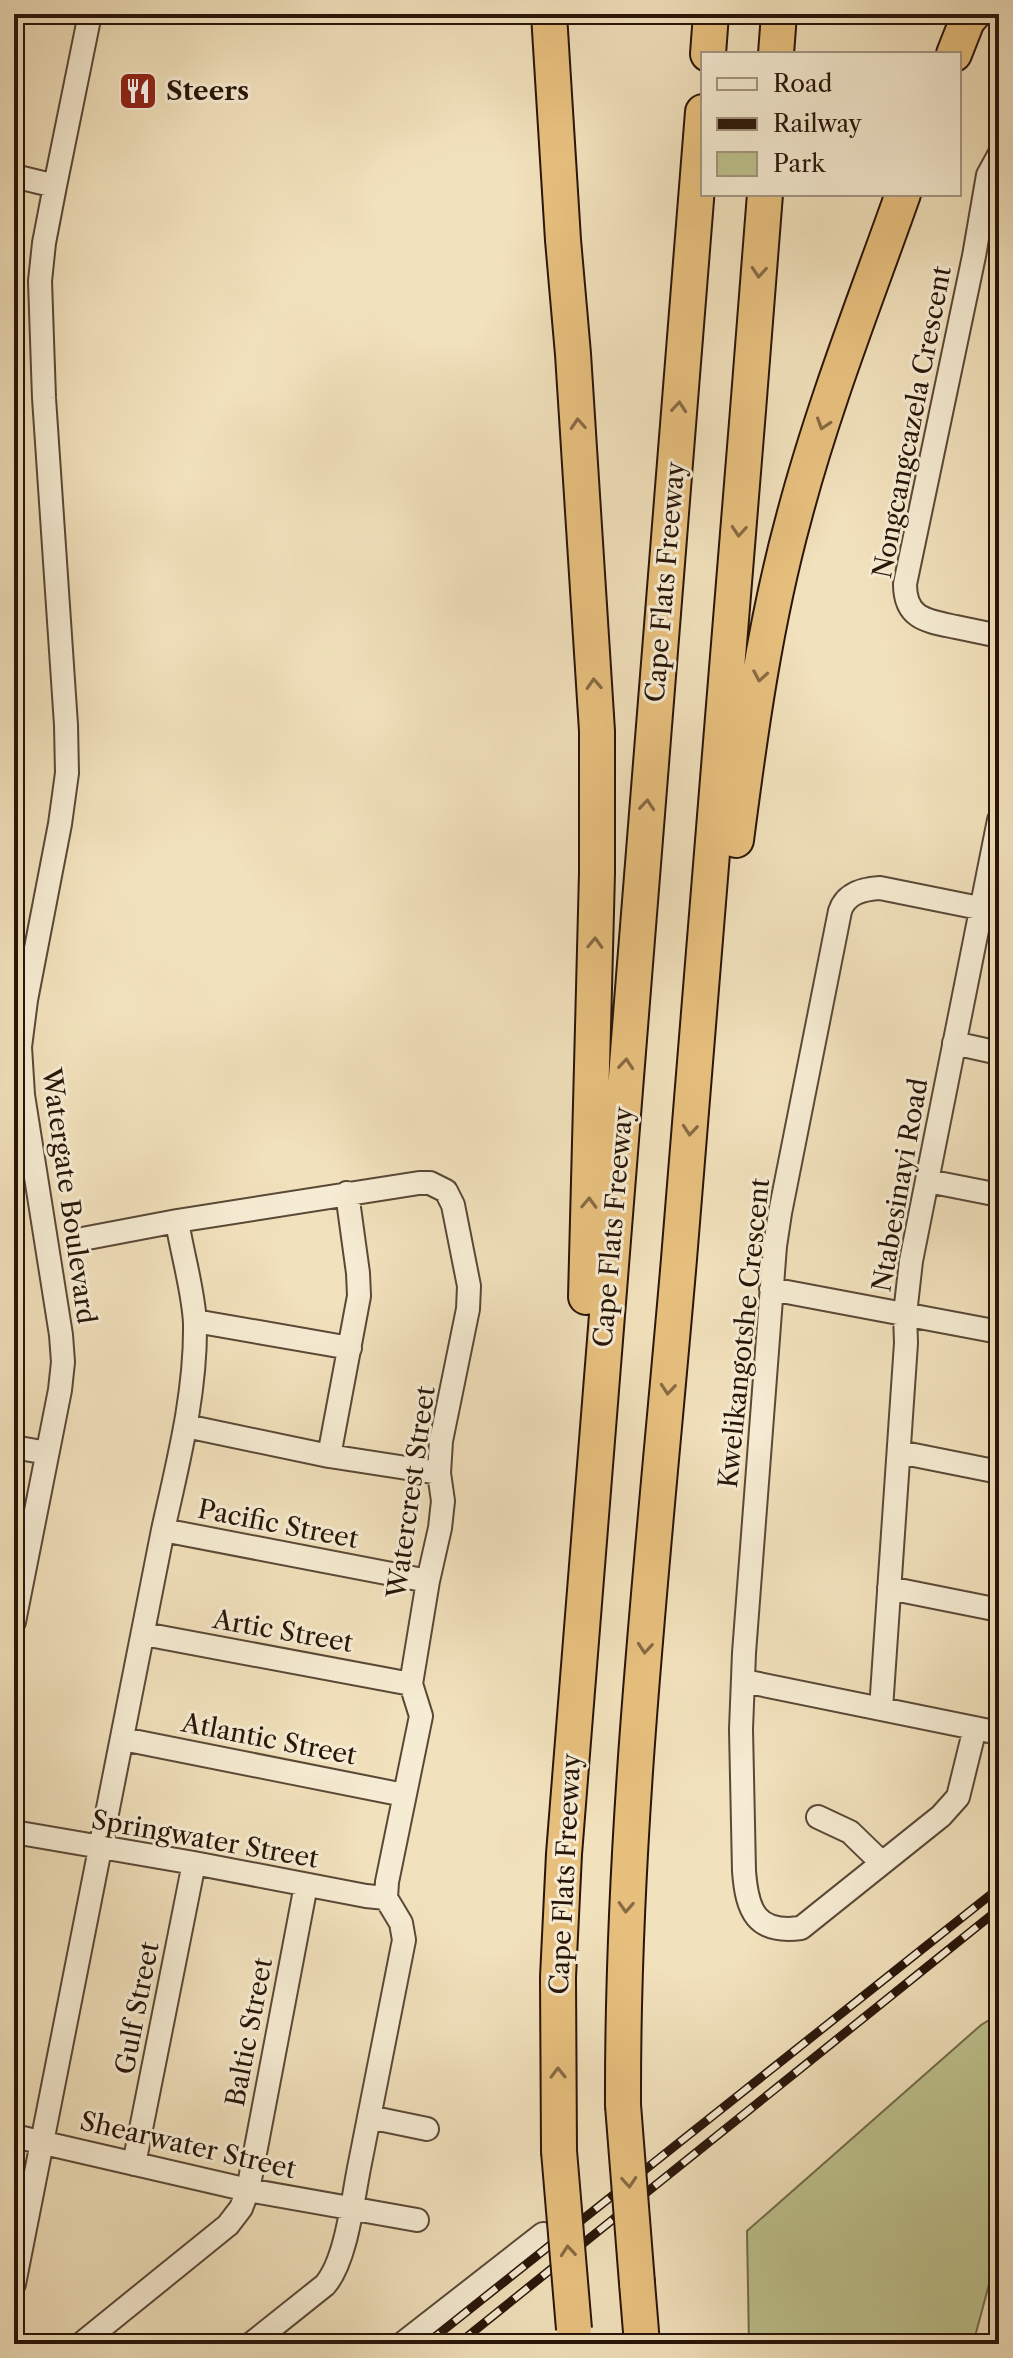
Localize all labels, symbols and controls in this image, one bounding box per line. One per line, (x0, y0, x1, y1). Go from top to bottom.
legend (701, 52, 961, 196)
text: Road (773, 69, 833, 98)
restaurant icon: Steers (117, 70, 159, 112)
place label: Steers (166, 75, 249, 107)
text: Railway (773, 109, 863, 138)
text: Park (773, 149, 826, 178)
street label: Nongcangcazela Crescent (866, 262, 958, 581)
one-way arrow (751, 266, 768, 279)
one-way arrow (670, 400, 687, 413)
one-way arrow (570, 417, 587, 430)
one-way arrow (816, 417, 832, 430)
street label: Cape Flats Freeway (639, 460, 692, 704)
one-way arrow (730, 525, 747, 538)
one-way arrow (753, 669, 770, 683)
one-way arrow (586, 677, 603, 690)
one-way arrow (638, 798, 655, 811)
one-way arrow (586, 936, 604, 949)
one-way arrow (618, 1057, 635, 1070)
street label: Watergate Boulevard (35, 1065, 103, 1326)
street label: Ntabesinayi Road (865, 1076, 935, 1294)
street label: Cape Flats Freeway (587, 1105, 640, 1349)
one-way arrow (682, 1124, 699, 1137)
street label: Kwelikangotshe Crescent (712, 1176, 776, 1490)
one-way arrow (580, 1196, 598, 1209)
street label: Watercrest Street (380, 1383, 442, 1601)
one-way arrow (660, 1383, 677, 1396)
street label: Pacific Street (195, 1493, 362, 1555)
street label: Artic Street (210, 1603, 356, 1659)
one-way arrow (637, 1642, 654, 1655)
street label: Atlantic Street (178, 1706, 360, 1772)
street label: Cape Flats Freeway (543, 1752, 587, 1995)
street label: Springwater Street (89, 1803, 322, 1875)
one-way arrow (617, 1901, 634, 1914)
street label: Gulf Street (108, 1938, 166, 2077)
street label: Baltic Street (219, 1954, 279, 2109)
one-way arrow (549, 2066, 567, 2079)
street label: Shearwater Street (77, 2105, 300, 2186)
one-way arrow (620, 2176, 637, 2189)
one-way arrow (559, 2244, 576, 2257)

